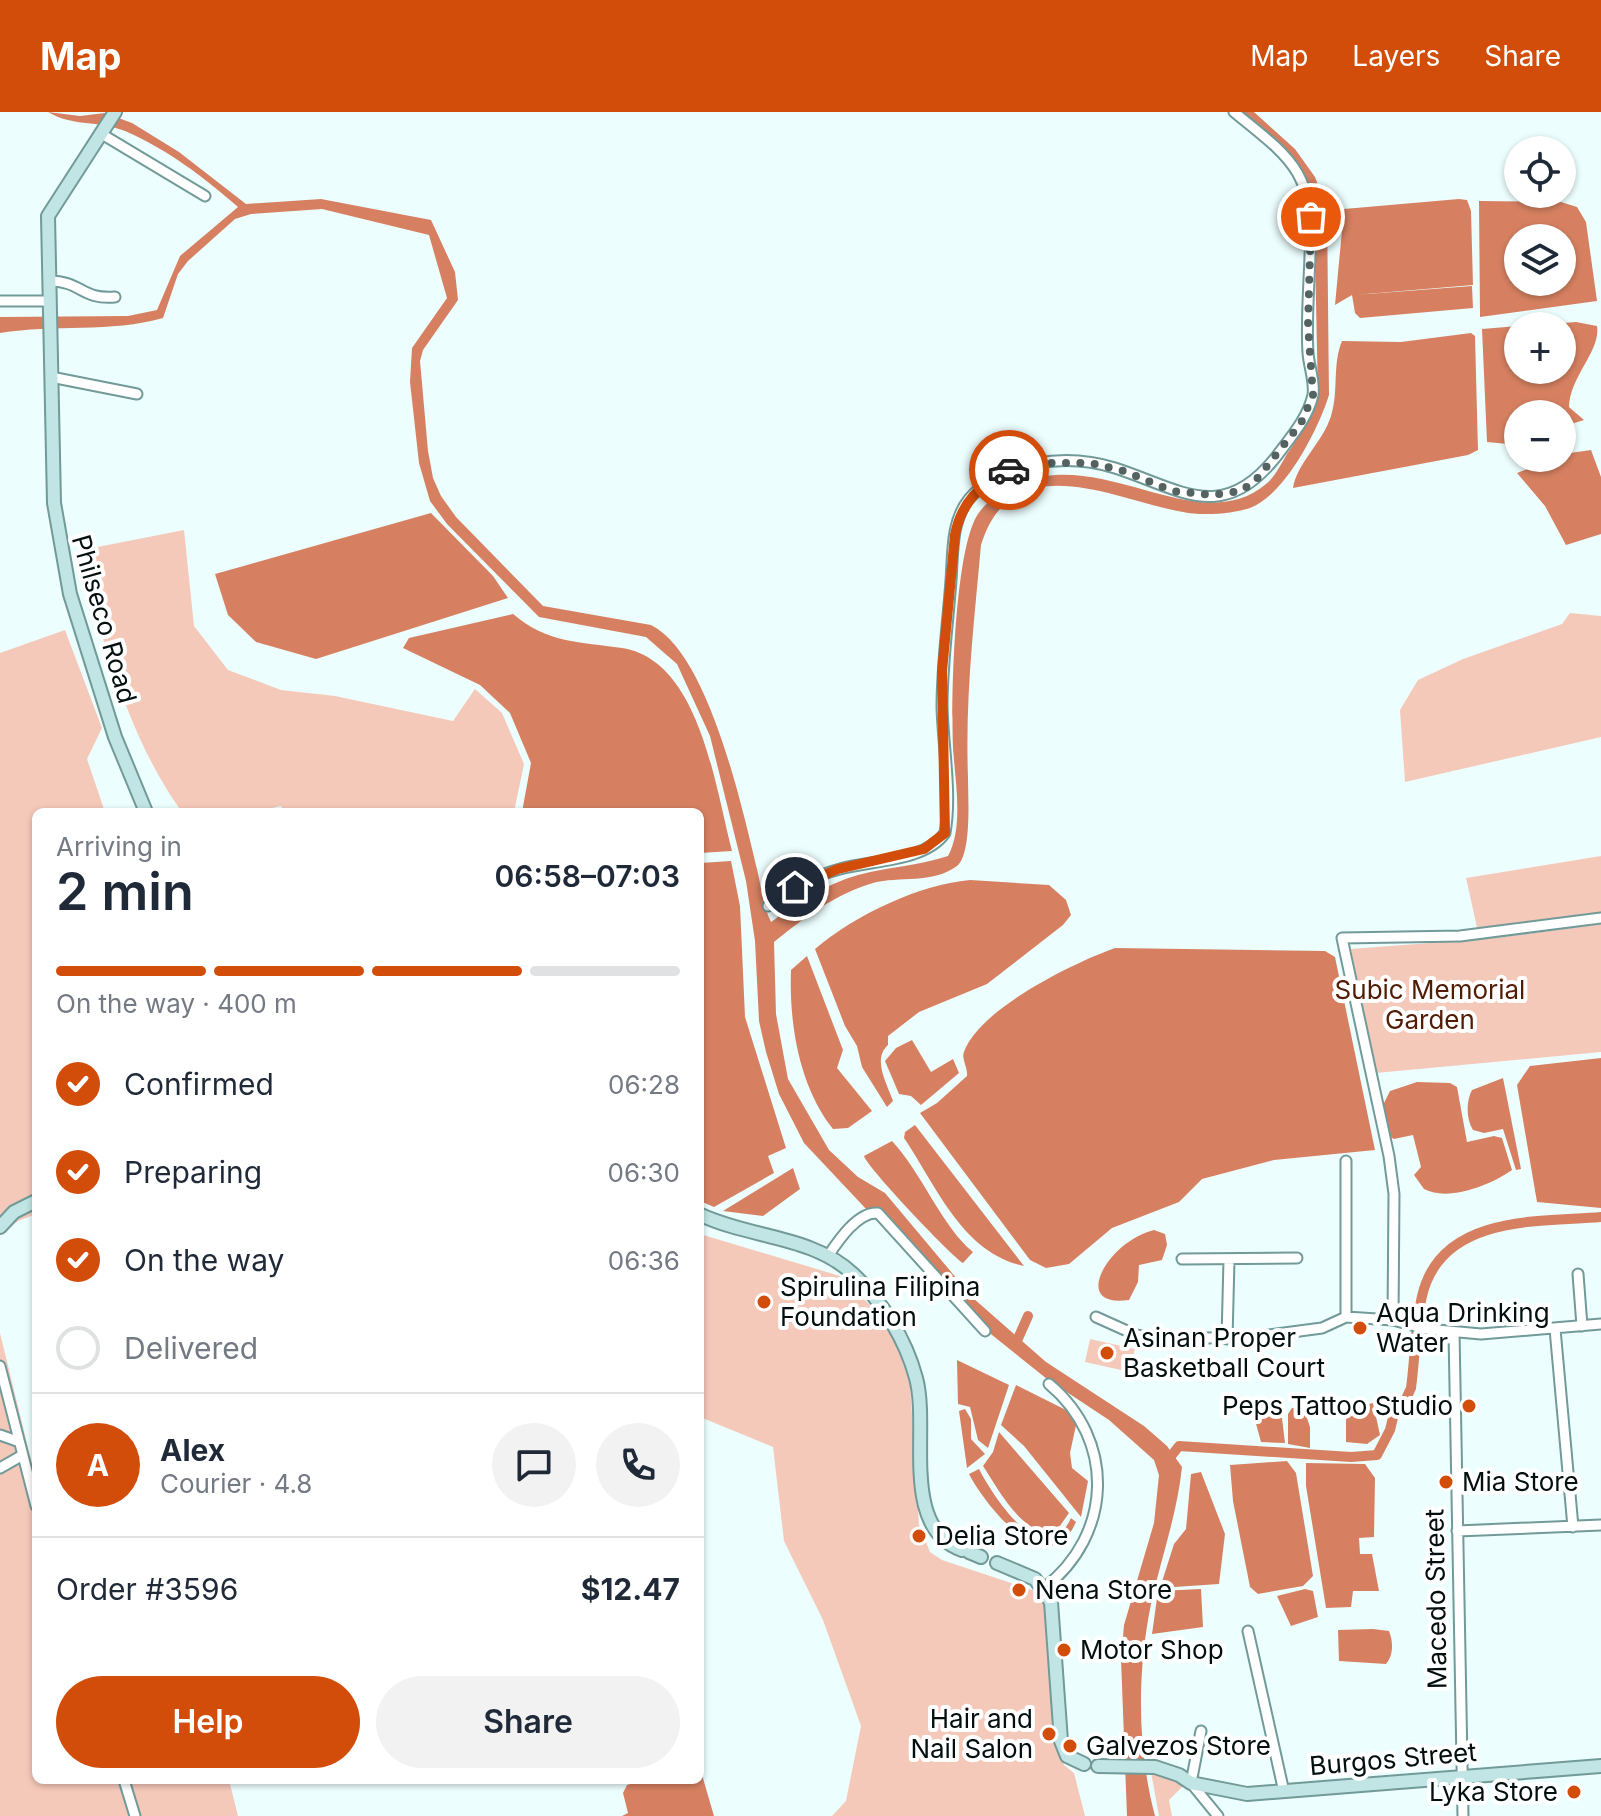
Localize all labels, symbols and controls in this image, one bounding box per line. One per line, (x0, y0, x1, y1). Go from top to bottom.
text: Map (40, 33, 121, 79)
text: Map (1250, 39, 1308, 73)
text: Layers (1352, 39, 1440, 73)
text: Share (1484, 39, 1561, 73)
map controls (1504, 136, 1576, 472)
button: locate (1504, 136, 1576, 208)
pin (1277, 183, 1345, 251)
icon: bag (1289, 195, 1333, 239)
button: layers (1504, 224, 1576, 296)
button: + (1504, 312, 1576, 384)
button: − (1504, 400, 1576, 472)
courier (969, 430, 1049, 510)
icon: car (987, 448, 1031, 492)
street label: Philseco Road (66, 531, 143, 707)
text: Arriving in (56, 831, 182, 862)
pin (761, 853, 829, 921)
text: 06:58–07:03 (494, 858, 680, 894)
text: 2 min (56, 860, 194, 923)
icon: home (773, 865, 817, 909)
park label: Subic Memorial Garden (1335, 974, 1525, 1035)
text: On the way · 400 m (56, 988, 297, 1019)
icon: check (56, 1062, 100, 1106)
text: Confirmed (124, 1066, 274, 1102)
text: 06:28 (608, 1069, 680, 1100)
icon: check (56, 1150, 100, 1194)
text: Preparing (124, 1154, 262, 1190)
text: 06:30 (608, 1157, 680, 1188)
icon: check (56, 1238, 100, 1282)
text: On the way (124, 1242, 284, 1278)
text: 06:36 (608, 1245, 680, 1276)
place label: Spirulina Filipina Foundation (780, 1271, 980, 1332)
marker: Spirulina Filipina Foundation (755, 1293, 773, 1311)
place label: Aqua Drinking Water (1376, 1297, 1550, 1358)
marker: Aqua Drinking Water (1351, 1319, 1369, 1337)
place label: Asinan Proper Basketball Court (1123, 1322, 1325, 1383)
text: Delivered (124, 1330, 258, 1366)
marker: Asinan Proper Basketball Court (1098, 1344, 1116, 1362)
place label: Peps Tattoo Studio (1222, 1390, 1453, 1421)
marker: Peps Tattoo Studio (1460, 1397, 1478, 1415)
button: chat (492, 1423, 576, 1507)
button: phone (596, 1423, 680, 1507)
text: Alex (160, 1432, 225, 1468)
text: A (87, 1447, 109, 1483)
place label: Mia Store (1462, 1466, 1579, 1497)
text: Courier · 4.8 (160, 1468, 312, 1499)
marker: Mia Store (1437, 1473, 1455, 1491)
street label: Macedo Street (1418, 1509, 1453, 1689)
place label: Delia Store (935, 1520, 1068, 1551)
marker: Delia Store (910, 1527, 928, 1545)
text: Order #3596 (56, 1571, 238, 1607)
text: $12.47 (581, 1571, 680, 1607)
place label: Nena Store (1035, 1574, 1172, 1605)
marker: Nena Store (1010, 1581, 1028, 1599)
place label: Motor Shop (1080, 1634, 1224, 1665)
marker: Motor Shop (1055, 1641, 1073, 1659)
button: Help (56, 1676, 360, 1768)
button: Share (376, 1676, 680, 1768)
place label: Hair and Nail Salon (910, 1703, 1033, 1764)
marker: Hair and Nail Salon (1040, 1725, 1058, 1743)
place label: Galvezos Store (1086, 1730, 1271, 1761)
street label: Burgos Street (1308, 1736, 1478, 1781)
marker: Galvezos Store (1061, 1737, 1079, 1755)
place label: Lyka Store (1429, 1776, 1558, 1807)
marker: Lyka Store (1565, 1783, 1583, 1801)

